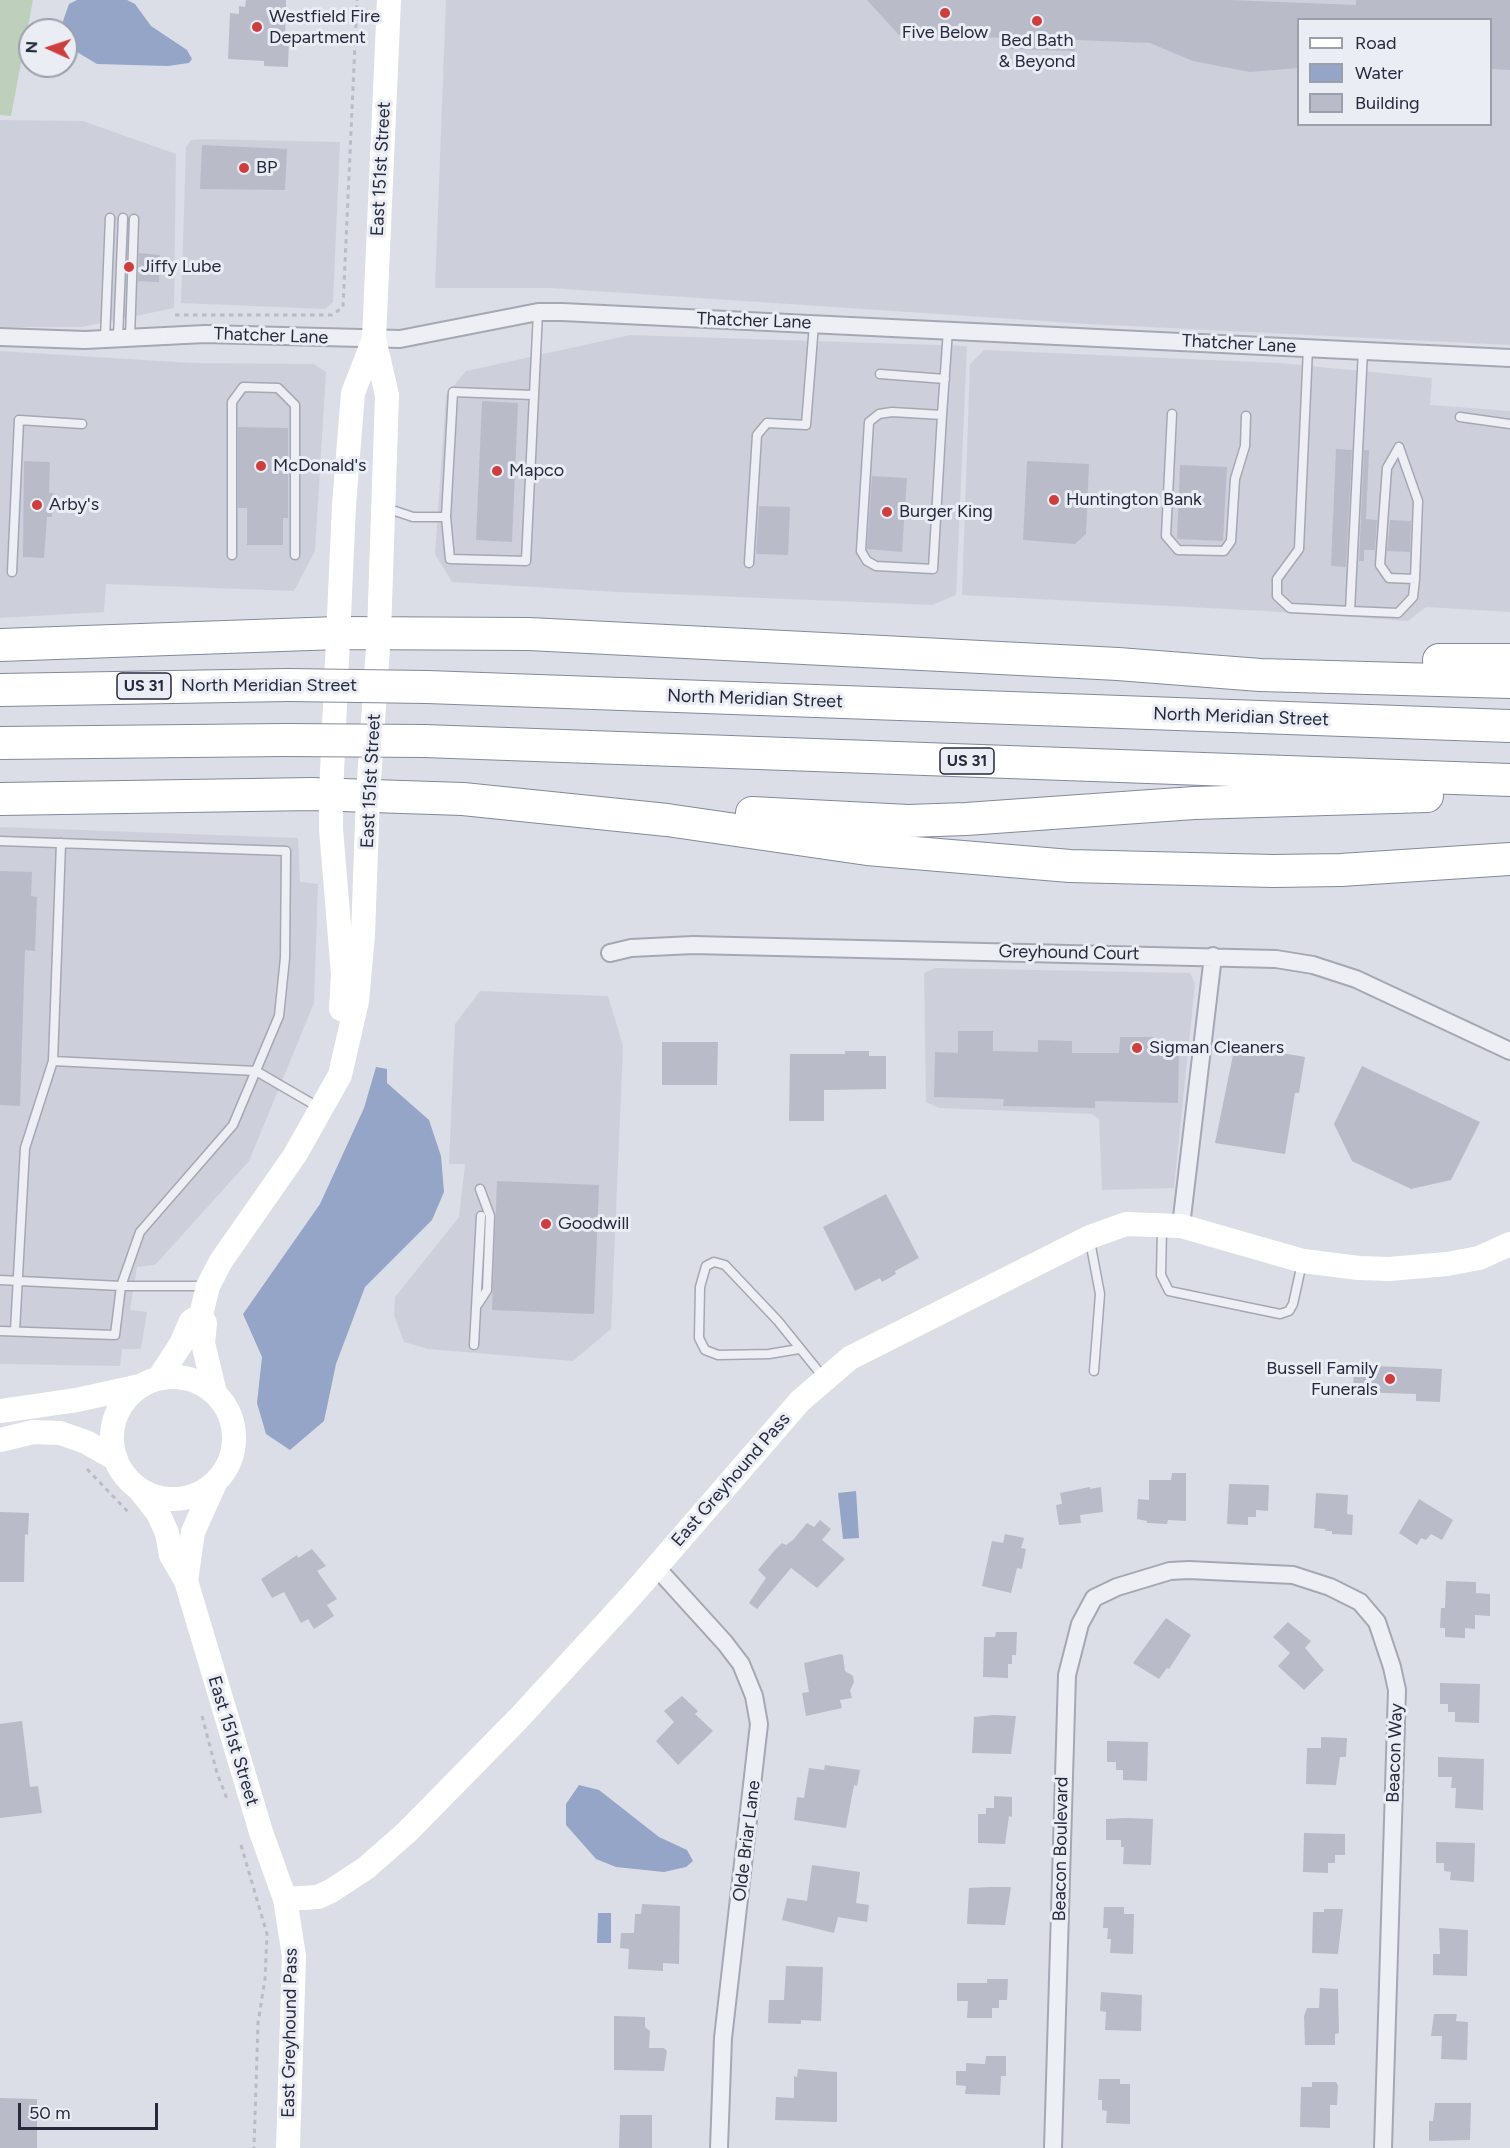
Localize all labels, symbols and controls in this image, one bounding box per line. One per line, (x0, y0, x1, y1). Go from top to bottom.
place label: Westfield Fire Department (269, 6, 380, 48)
marker: Five Below (938, 6, 952, 20)
marker: Bed Bath & Beyond (1030, 14, 1044, 28)
north arrow (18, 18, 78, 78)
legend (1297, 18, 1492, 126)
marker: Westfield Fire Department (250, 20, 264, 34)
place label: Five Below (902, 22, 988, 44)
place label: Bed Bath & Beyond (999, 30, 1075, 72)
text: Road (1355, 32, 1396, 54)
text: N (22, 40, 41, 54)
text: Water (1355, 62, 1403, 84)
text: Building (1355, 92, 1420, 114)
street label: East 151st Street (367, 101, 395, 237)
place label: BP (256, 157, 277, 179)
marker: BP (237, 161, 251, 175)
place label: Jiffy Lube (141, 256, 221, 278)
marker: Jiffy Lube (122, 260, 136, 274)
street label: Thatcher Lane (696, 308, 812, 334)
street label: Thatcher Lane (213, 323, 329, 349)
street label: Thatcher Lane (1181, 330, 1297, 358)
place label: McDonald's (273, 455, 367, 477)
marker: McDonald's (254, 459, 268, 473)
place label: Mapco (509, 460, 564, 482)
marker: Mapco (490, 464, 504, 478)
place label: Huntington Bank (1066, 489, 1202, 511)
marker: Huntington Bank (1047, 493, 1061, 507)
place label: Arby's (49, 494, 99, 516)
marker: Arby's (30, 498, 44, 512)
place label: Burger King (899, 501, 993, 523)
marker: Burger King (880, 505, 894, 519)
road number: US 31 (117, 673, 171, 699)
street label: North Meridian Street (181, 675, 357, 697)
street label: North Meridian Street (667, 685, 843, 713)
street label: North Meridian Street (1153, 703, 1329, 731)
street label: East 151st Street (357, 713, 385, 849)
road number: US 31 (940, 748, 994, 774)
street label: Greyhound Court (998, 941, 1140, 965)
place label: Sigman Cleaners (1149, 1037, 1284, 1059)
marker: Sigman Cleaners (1130, 1041, 1144, 1055)
place label: Goodwill (558, 1213, 629, 1235)
marker: Goodwill (539, 1217, 553, 1231)
place label: Bussell Family Funerals (1266, 1358, 1378, 1400)
marker: Bussell Family Funerals (1383, 1372, 1397, 1386)
street label: East Greyhound Pass (667, 1409, 795, 1551)
street label: East 151st Street (203, 1673, 263, 1809)
street label: Beacon Way (1382, 1703, 1408, 1803)
street label: Beacon Boulevard (1049, 1776, 1073, 1922)
street label: Olde Briar Lane (729, 1779, 765, 1903)
street label: East Greyhound Pass (278, 1948, 302, 2118)
scale bar (21, 2091, 160, 2129)
text: 50 m (29, 2102, 71, 2124)

